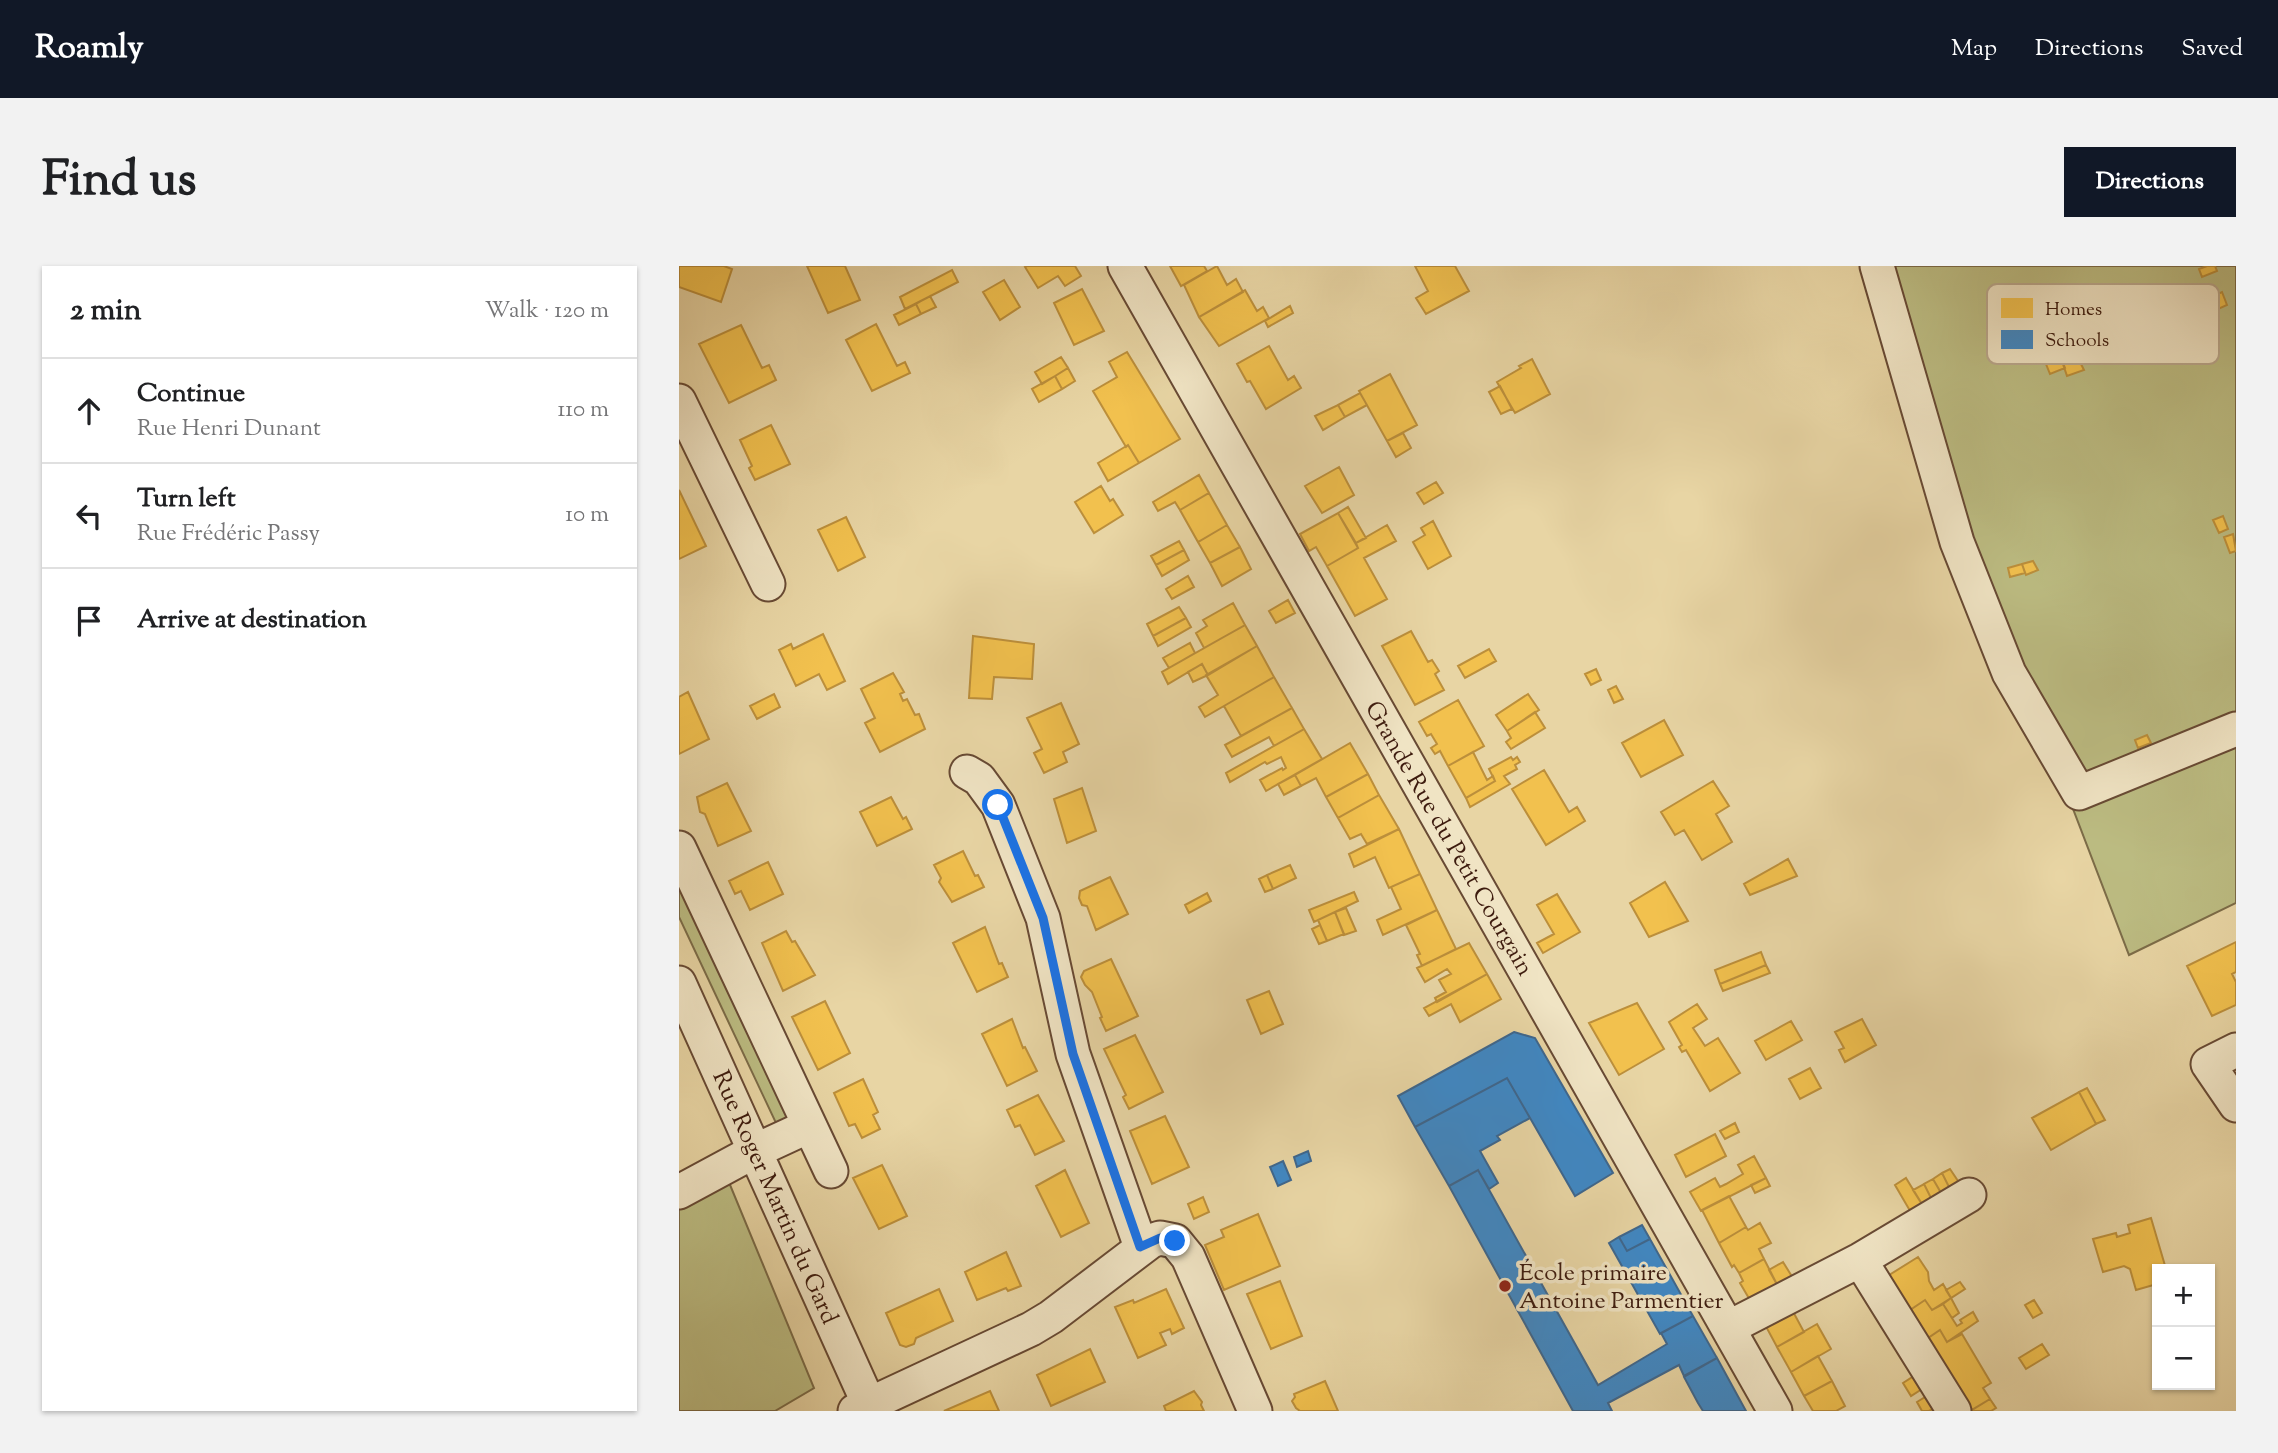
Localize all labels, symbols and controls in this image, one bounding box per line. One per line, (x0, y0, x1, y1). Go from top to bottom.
text: Roamly (35, 25, 144, 73)
text: Map (1951, 32, 1997, 66)
text: Directions (2035, 32, 2143, 66)
text: Saved (2181, 32, 2243, 66)
text: Find us (42, 147, 196, 217)
button: Directions (2064, 147, 2236, 217)
legend (1987, 284, 2219, 364)
text: 2 min (70, 290, 142, 333)
text: Walk · 120 m (485, 295, 609, 328)
text: Homes (2045, 297, 2102, 324)
text: Schools (2045, 328, 2109, 355)
text: Continue (137, 376, 245, 413)
icon: ahead (70, 392, 108, 430)
text: 110 m (558, 394, 609, 427)
text: Rue Henri Dunant (137, 413, 321, 446)
text: Turn left (137, 481, 236, 518)
icon: left (70, 497, 108, 535)
text: 10 m (565, 499, 609, 532)
text: Rue Frédéric Passy (137, 518, 320, 551)
icon: arrive (70, 602, 108, 640)
text: Arrive at destination (137, 602, 367, 639)
street label: Grande Rue du Petit Courgain (1355, 695, 1541, 983)
route start (982, 789, 1013, 820)
street label: Rue Roger Martin du Gard (703, 1066, 846, 1331)
route end (1159, 1225, 1190, 1256)
place label: École primaire Antoine Parmentier (1519, 1257, 1724, 1319)
map controls (2152, 1264, 2215, 1390)
button: + (2152, 1264, 2215, 1327)
marker: École primaire Antoine Parmentier (1497, 1278, 1513, 1294)
button: − (2152, 1327, 2215, 1390)

